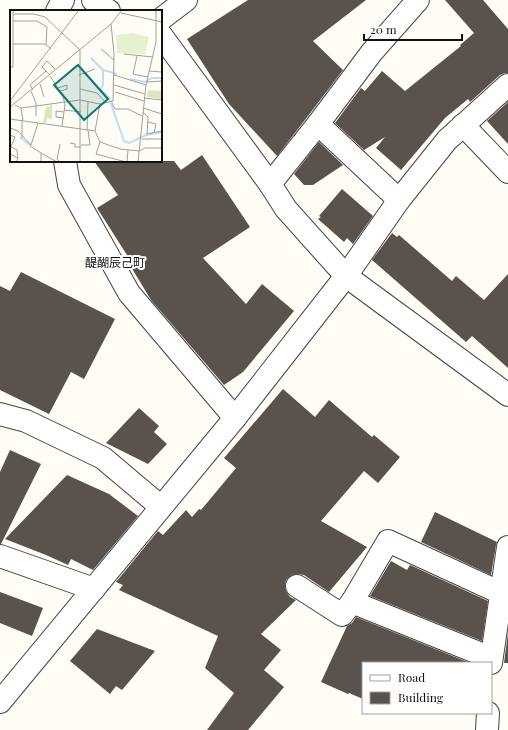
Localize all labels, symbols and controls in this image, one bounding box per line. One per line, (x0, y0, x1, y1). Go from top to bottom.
inset map (10, 10, 162, 162)
scale bar (364, 16, 462, 42)
text: 20 m (370, 21, 397, 37)
district label: 醍醐辰己町 (85, 254, 145, 270)
legend (362, 662, 492, 714)
text: Road (398, 669, 425, 685)
text: Building (398, 689, 444, 705)

